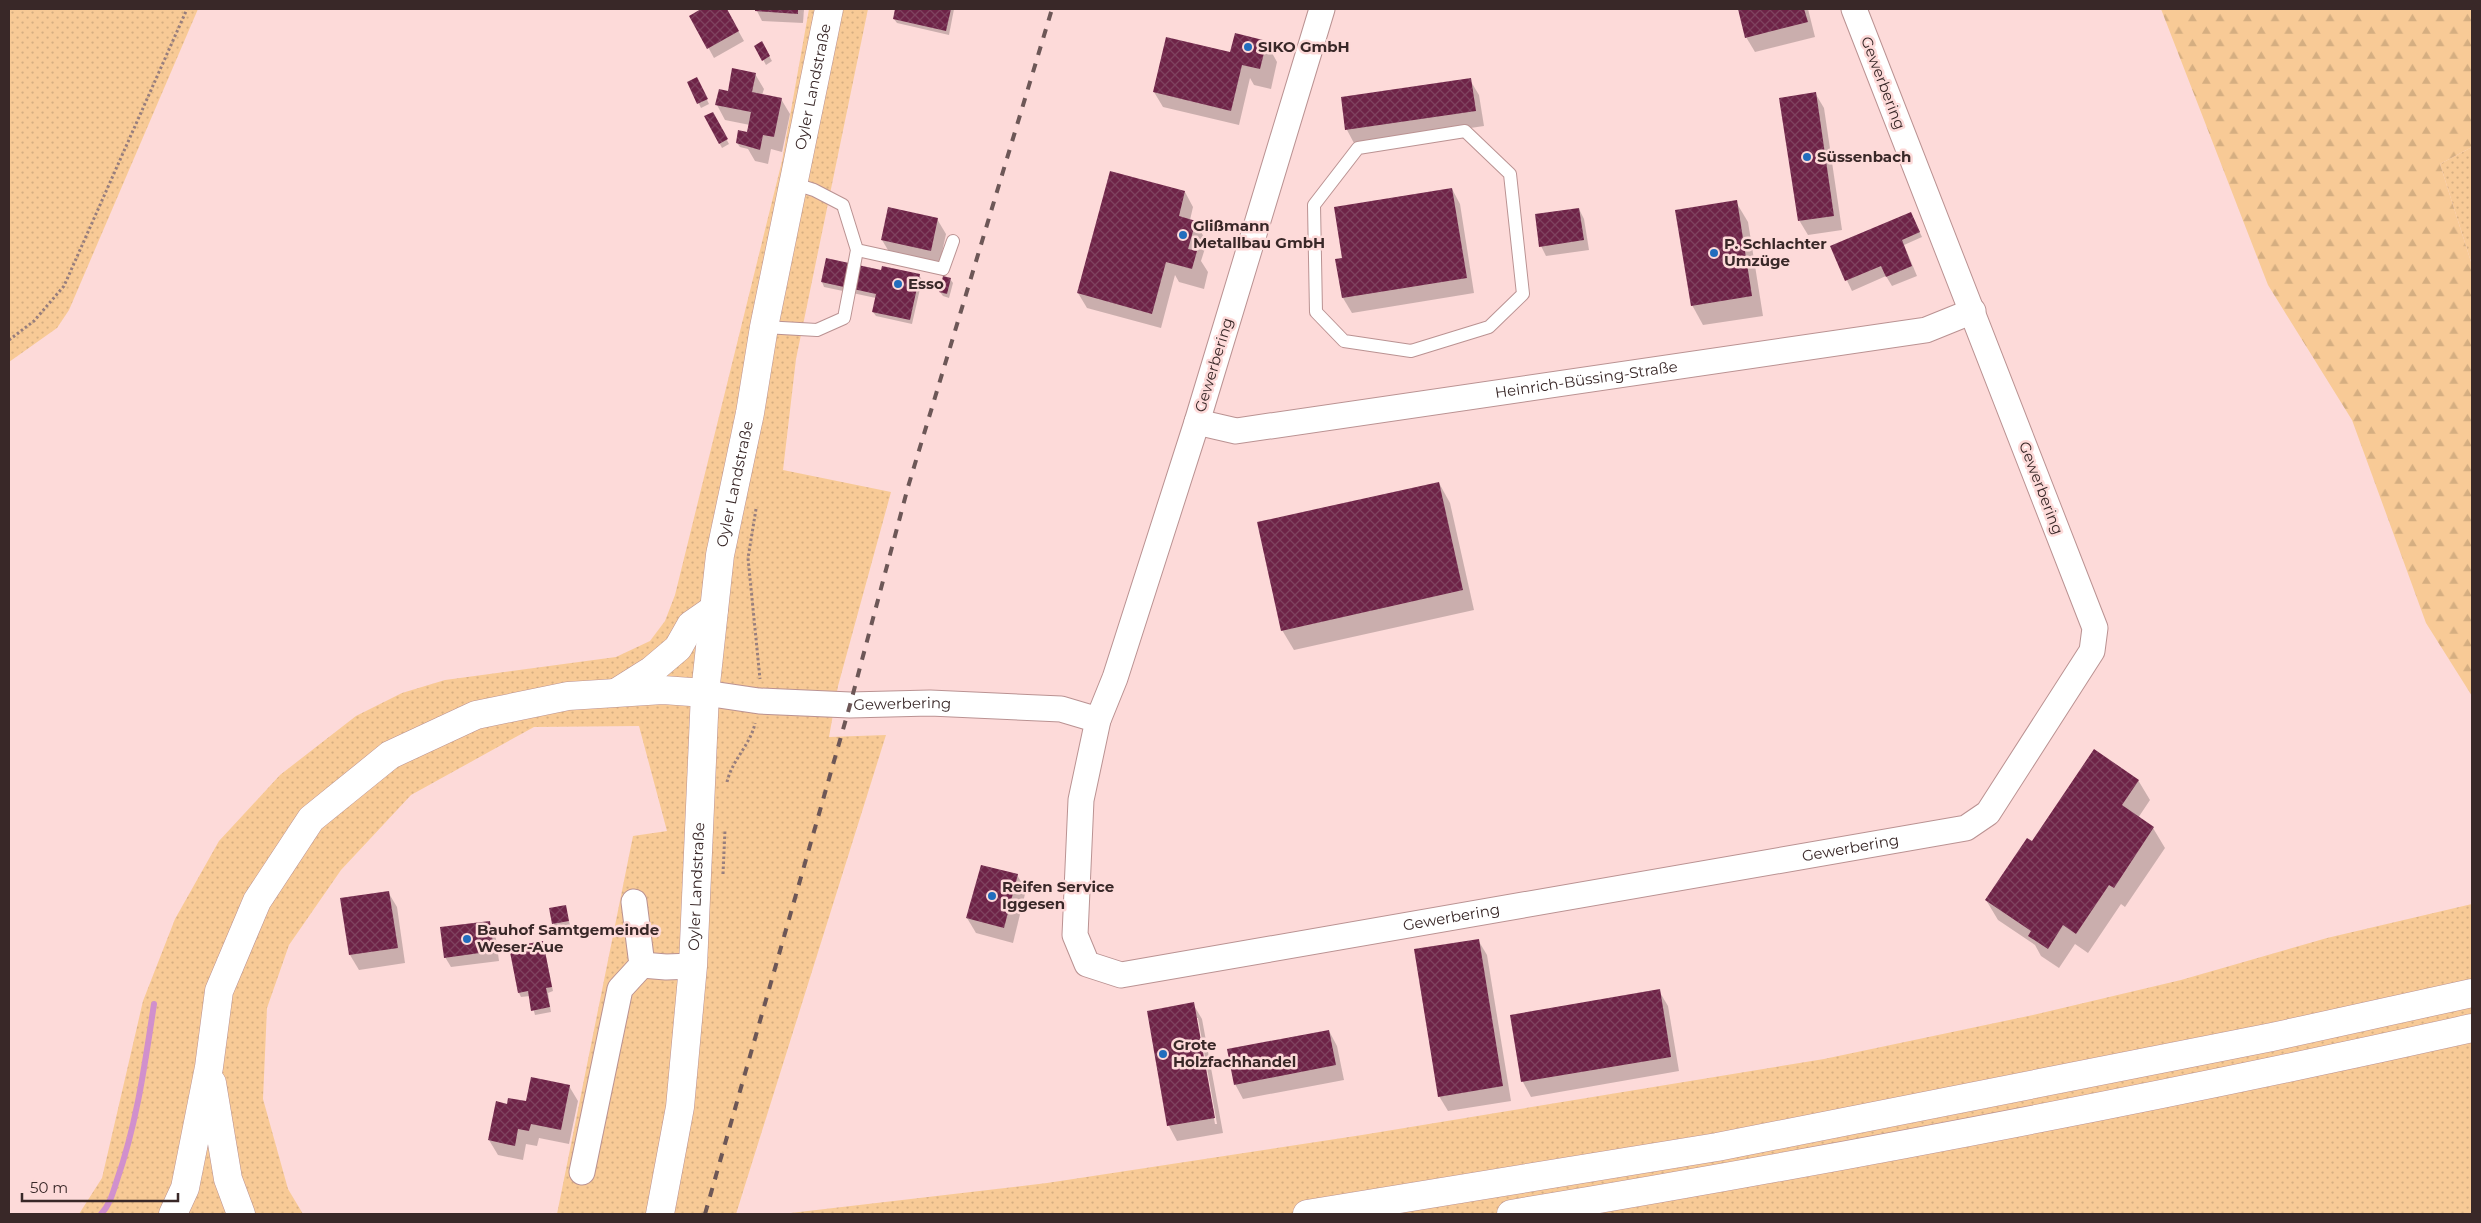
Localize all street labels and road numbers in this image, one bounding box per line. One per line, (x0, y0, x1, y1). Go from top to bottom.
street label: Oyler Landstraße (790, 22, 835, 152)
street label: Gewerbering (1857, 34, 1910, 132)
street label: Gewerbering (1190, 315, 1237, 414)
street label: Heinrich-Büssing-Straße (1494, 356, 1679, 402)
street label: Oyler Landstraße (712, 419, 757, 549)
street label: Gewerbering (2015, 439, 2068, 537)
street label: Gewerbering (853, 693, 952, 714)
street label: Oyler Landstraße (684, 822, 708, 951)
street label: Gewerbering (1800, 830, 1900, 865)
street label: Gewerbering (1401, 899, 1501, 935)

